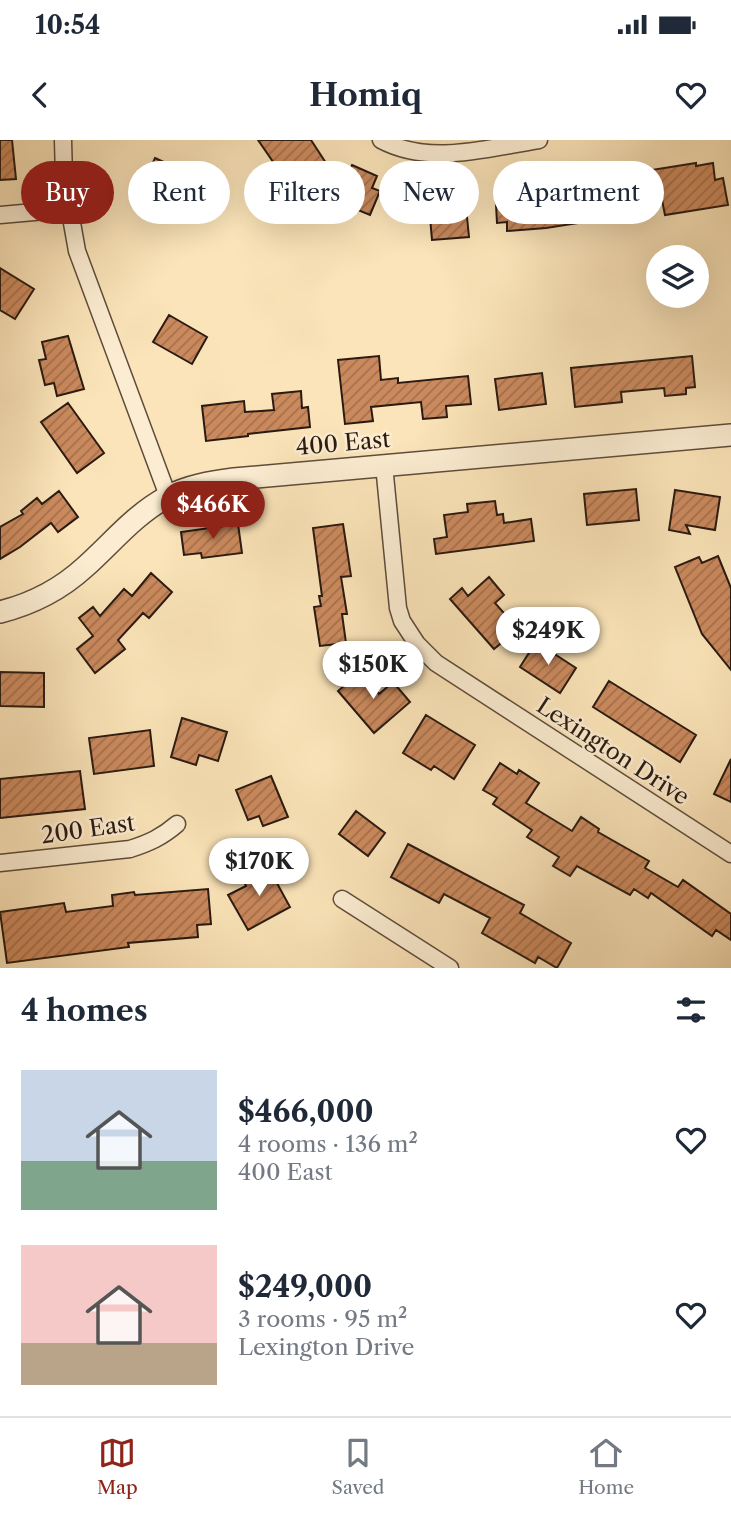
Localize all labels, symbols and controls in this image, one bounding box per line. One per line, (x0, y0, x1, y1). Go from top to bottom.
text: 10:54 (35, 9, 101, 41)
text: Homiq (309, 75, 422, 114)
icon: back (21, 76, 59, 114)
icon: heart (672, 76, 710, 114)
chip: Buy (21, 161, 114, 224)
chip: Rent (128, 161, 230, 224)
chip: Filters (244, 161, 365, 224)
chip: New (379, 161, 479, 224)
chip: Apartment (493, 161, 664, 224)
map controls (646, 245, 709, 308)
button: layers (646, 245, 709, 308)
street label: 400 East (295, 425, 391, 461)
pin: $466K (164, 482, 262, 541)
text: $466K (177, 490, 249, 518)
pin: $249K (499, 608, 597, 667)
text: $249K (512, 616, 584, 644)
pin: $150K (324, 642, 422, 701)
text: $150K (339, 650, 407, 678)
street label: Lexington Drive (531, 691, 695, 811)
street label: 200 East (39, 809, 137, 849)
pin: $170K (210, 838, 308, 898)
text: $170K (225, 847, 293, 875)
icon: filters (672, 991, 710, 1029)
text: 4 homes (21, 992, 148, 1029)
text: $466,000 (238, 1093, 374, 1130)
icon: home (77, 1098, 161, 1182)
icon: heart (672, 1121, 710, 1159)
text: 4 rooms · 136 m² (238, 1130, 418, 1158)
text: 400 East (238, 1158, 333, 1186)
text: $249,000 (238, 1268, 372, 1305)
icon: home (77, 1273, 161, 1357)
icon: heart (672, 1296, 710, 1334)
text: 3 rooms · 95 m² (238, 1305, 407, 1333)
text: Lexington Drive (238, 1333, 414, 1361)
tab: Map (97, 1434, 138, 1499)
tab: Saved (332, 1434, 384, 1499)
tab: Home (578, 1434, 634, 1499)

